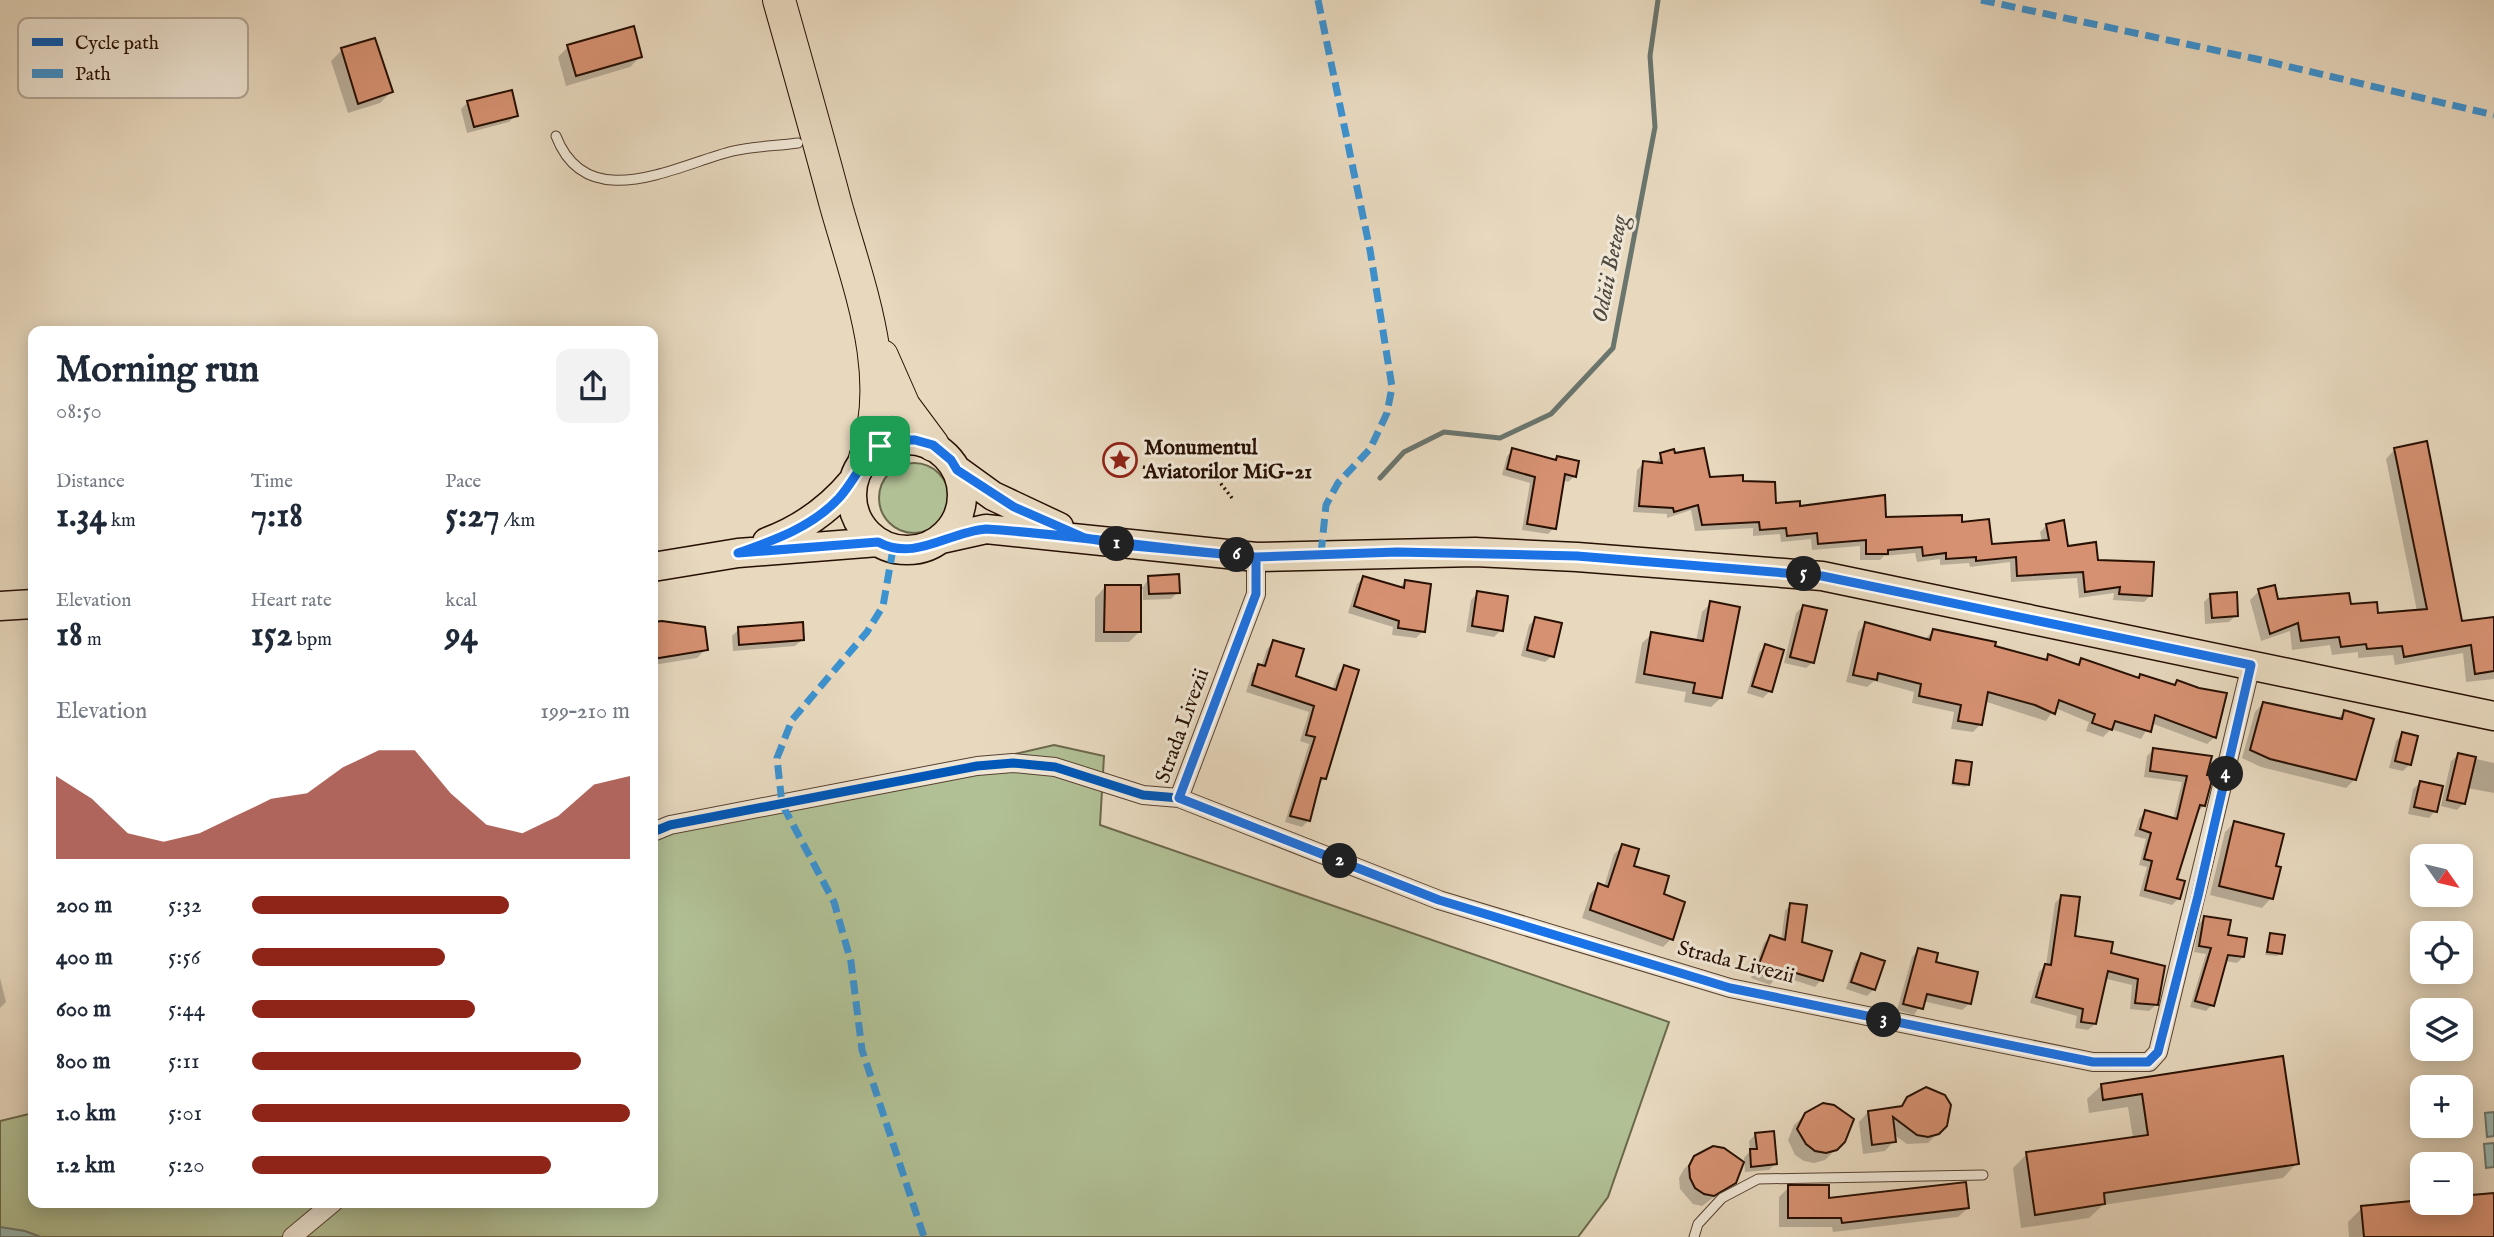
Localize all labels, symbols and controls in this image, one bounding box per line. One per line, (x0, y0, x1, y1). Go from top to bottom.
legend (18, 18, 248, 98)
text: Cycle path (75, 32, 159, 56)
text: Path (75, 63, 111, 87)
water label: Odăii Beteag (1585, 212, 1636, 325)
text: Morning run (56, 347, 259, 395)
button: share (556, 349, 630, 423)
text: 08:50 (56, 397, 102, 426)
pin (850, 416, 910, 476)
icon: arrive (861, 427, 899, 465)
place label: Monumentul Aviatorilor MiG-21 (1143, 435, 1312, 486)
place icon: Monumentul Aviatorilor MiG-21 (1101, 441, 1139, 479)
text: Distance (56, 470, 125, 494)
text: Time (251, 470, 293, 494)
text: Pace (445, 470, 481, 494)
text: 1.34 (56, 494, 107, 539)
text: 7:18 (251, 494, 303, 539)
text: 5:27 (445, 494, 500, 539)
text: km (107, 509, 136, 533)
text: /km (500, 509, 535, 533)
pin: 1 (1100, 526, 1134, 562)
text: 1 (1113, 531, 1120, 555)
pin: 6 (1220, 538, 1254, 572)
text: 6 (1232, 542, 1241, 566)
pin: 5 (1786, 556, 1822, 592)
text: 5 (1800, 561, 1807, 585)
text: Elevation (56, 589, 131, 613)
text: Heart rate (251, 589, 332, 613)
text: kcal (445, 589, 477, 613)
text: 18 (56, 613, 83, 658)
text: 152 (251, 613, 293, 658)
text: 94 (445, 613, 478, 658)
text: m (83, 628, 102, 652)
text: bpm (293, 628, 332, 652)
street label: Strada Livezii (1150, 665, 1216, 787)
text: Elevation (56, 697, 147, 726)
text: 199–210 m (540, 697, 630, 726)
pin: 4 (2208, 756, 2244, 792)
text: 4 (2221, 761, 2230, 785)
pin: 2 (1322, 844, 1358, 878)
north arrow (2410, 844, 2473, 906)
map controls (2410, 844, 2473, 1215)
text: 2 (1335, 848, 1344, 872)
text: 200 m (56, 891, 112, 920)
text: 5:32 (168, 891, 202, 920)
button: locate (2410, 921, 2473, 984)
street label: Strada Livezii (1675, 935, 1797, 991)
text: 400 m (56, 943, 113, 972)
text: 5:56 (168, 943, 200, 972)
text: 600 m (56, 995, 111, 1024)
text: 5:44 (168, 995, 205, 1024)
button: layers (2410, 998, 2473, 1061)
pin: 3 (1867, 1002, 1902, 1038)
text: 3 (1880, 1007, 1887, 1031)
text: 800 m (56, 1047, 110, 1076)
text: 5:11 (168, 1047, 200, 1076)
button: + (2410, 1075, 2473, 1138)
text: 1.0 km (56, 1099, 116, 1128)
text: 5:01 (168, 1099, 202, 1128)
text: 1.2 km (56, 1151, 115, 1180)
text: 5:20 (168, 1151, 205, 1180)
button: − (2410, 1152, 2473, 1215)

